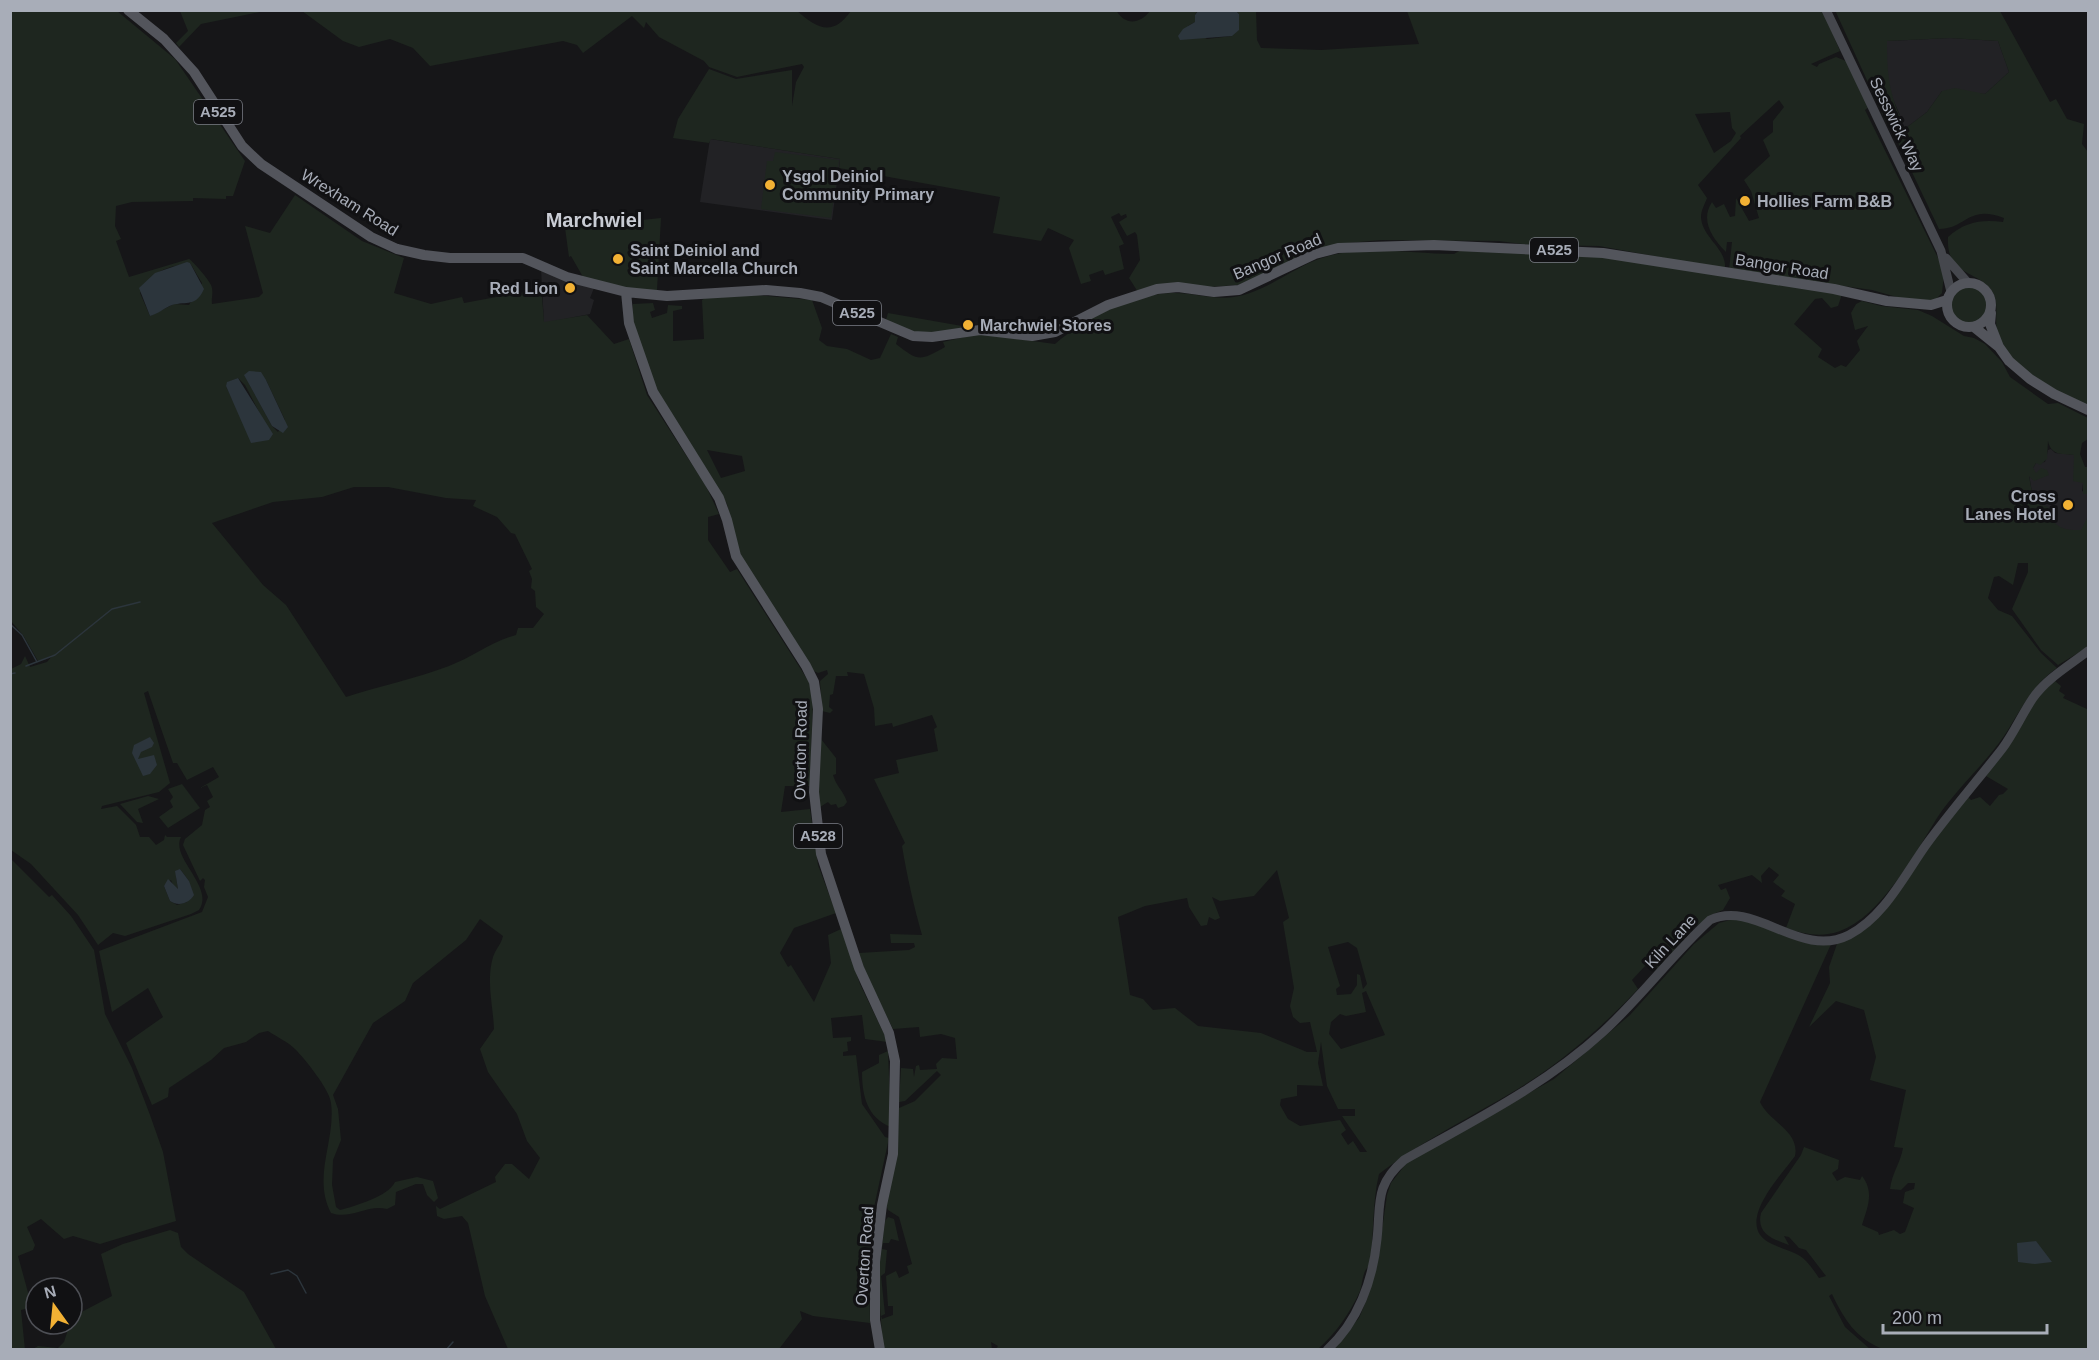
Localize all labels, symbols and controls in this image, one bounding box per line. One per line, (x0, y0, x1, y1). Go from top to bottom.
street label: Sesswick Way (1866, 74, 1927, 174)
road number: A525 (194, 100, 242, 124)
street label: Wrexham Road (298, 166, 401, 239)
place label: Ysgol Deiniol Community Primary (782, 168, 934, 203)
marker: Ysgol Deiniol Community Primary (763, 178, 777, 192)
place label: Hollies Farm B&B (1757, 193, 1892, 210)
marker: Hollies Farm B&B (1738, 194, 1752, 208)
district label: Marchwiel (546, 209, 642, 231)
street label: Bangor Road (1230, 230, 1324, 283)
road number: A525 (1530, 238, 1578, 262)
place label: Saint Deiniol and Saint Marcella Church (630, 242, 798, 277)
street label: Bangor Road (1734, 251, 1830, 282)
marker: Saint Deiniol and Saint Marcella Church (611, 252, 625, 266)
place label: Red Lion (490, 280, 558, 297)
marker: Red Lion (563, 281, 577, 295)
road number: A525 (833, 301, 881, 325)
place label: Marchwiel Stores (980, 317, 1112, 334)
marker: Marchwiel Stores (961, 318, 975, 332)
place label: Cross Lanes Hotel (1965, 488, 2056, 523)
marker: Cross Lanes Hotel (2061, 498, 2075, 512)
street label: Overton Road (791, 700, 810, 800)
road number: A528 (794, 824, 842, 848)
street label: Kiln Lane (1641, 911, 1699, 972)
street label: Overton Road (853, 1206, 876, 1306)
north arrow (24, 1276, 84, 1336)
text: N (42, 1282, 58, 1302)
scale bar (1883, 1297, 2046, 1335)
text: 200 m (1892, 1308, 1942, 1328)

